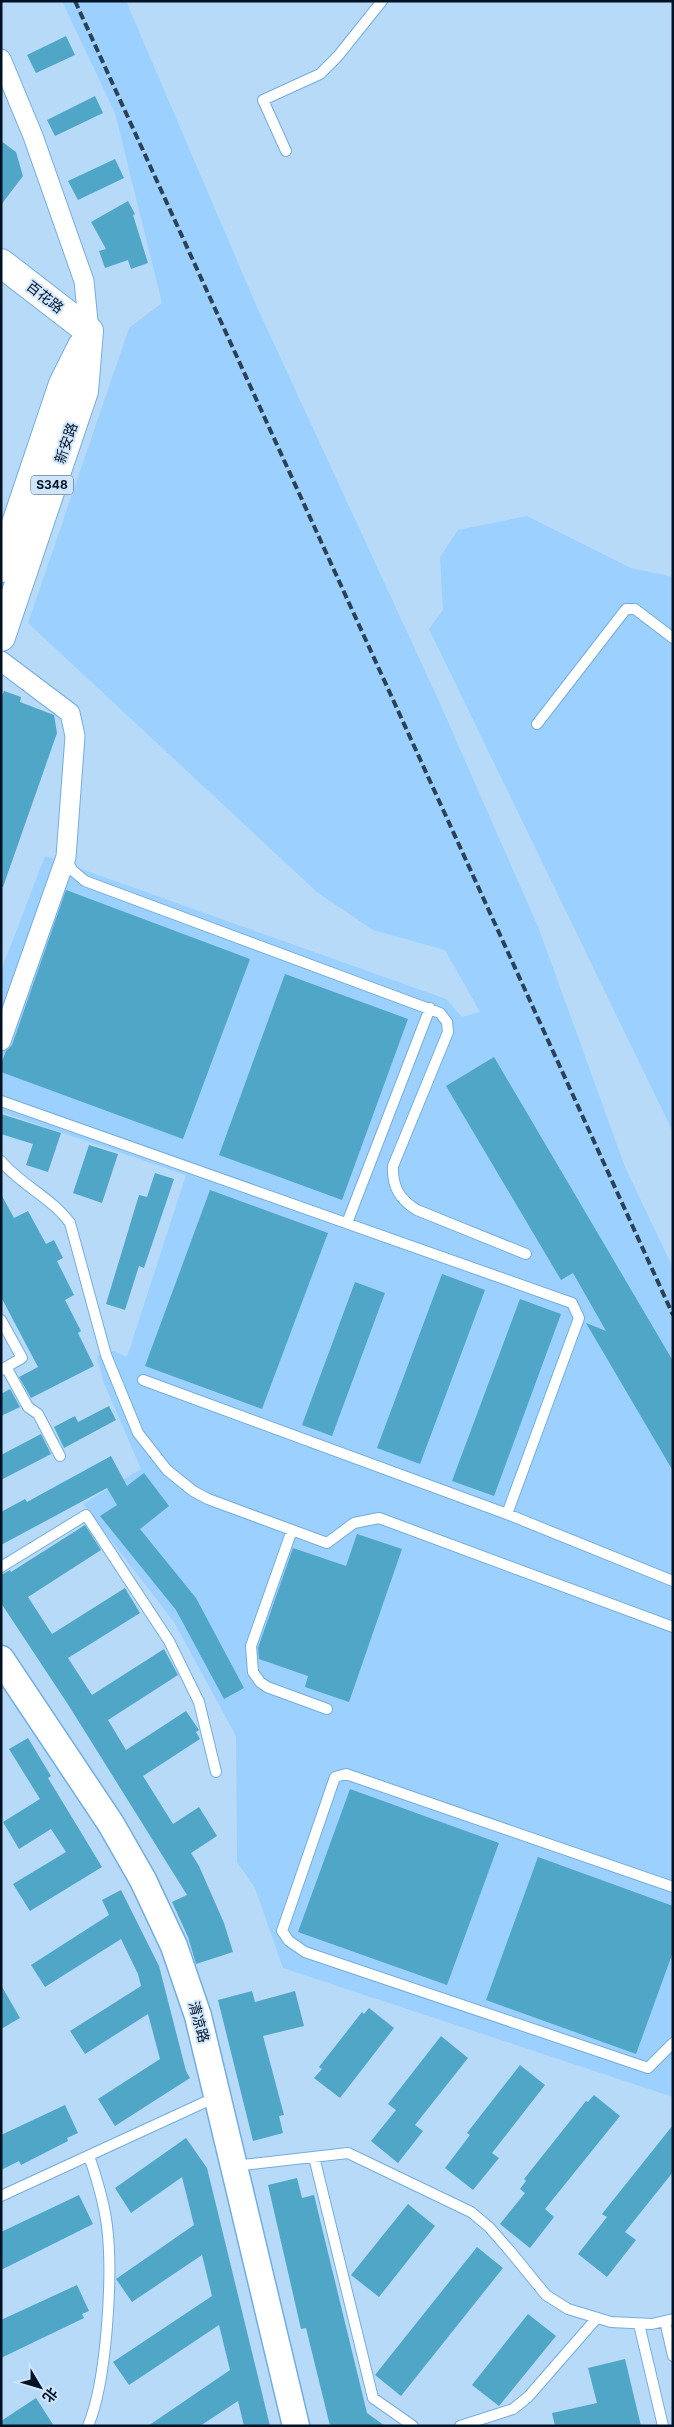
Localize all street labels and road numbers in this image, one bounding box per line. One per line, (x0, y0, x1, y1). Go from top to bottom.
street label: 百花路 (24, 277, 67, 316)
street label: 新安路 (51, 420, 80, 465)
road number: S348 (31, 476, 73, 494)
street label: 清凉路 (186, 1999, 213, 2044)

